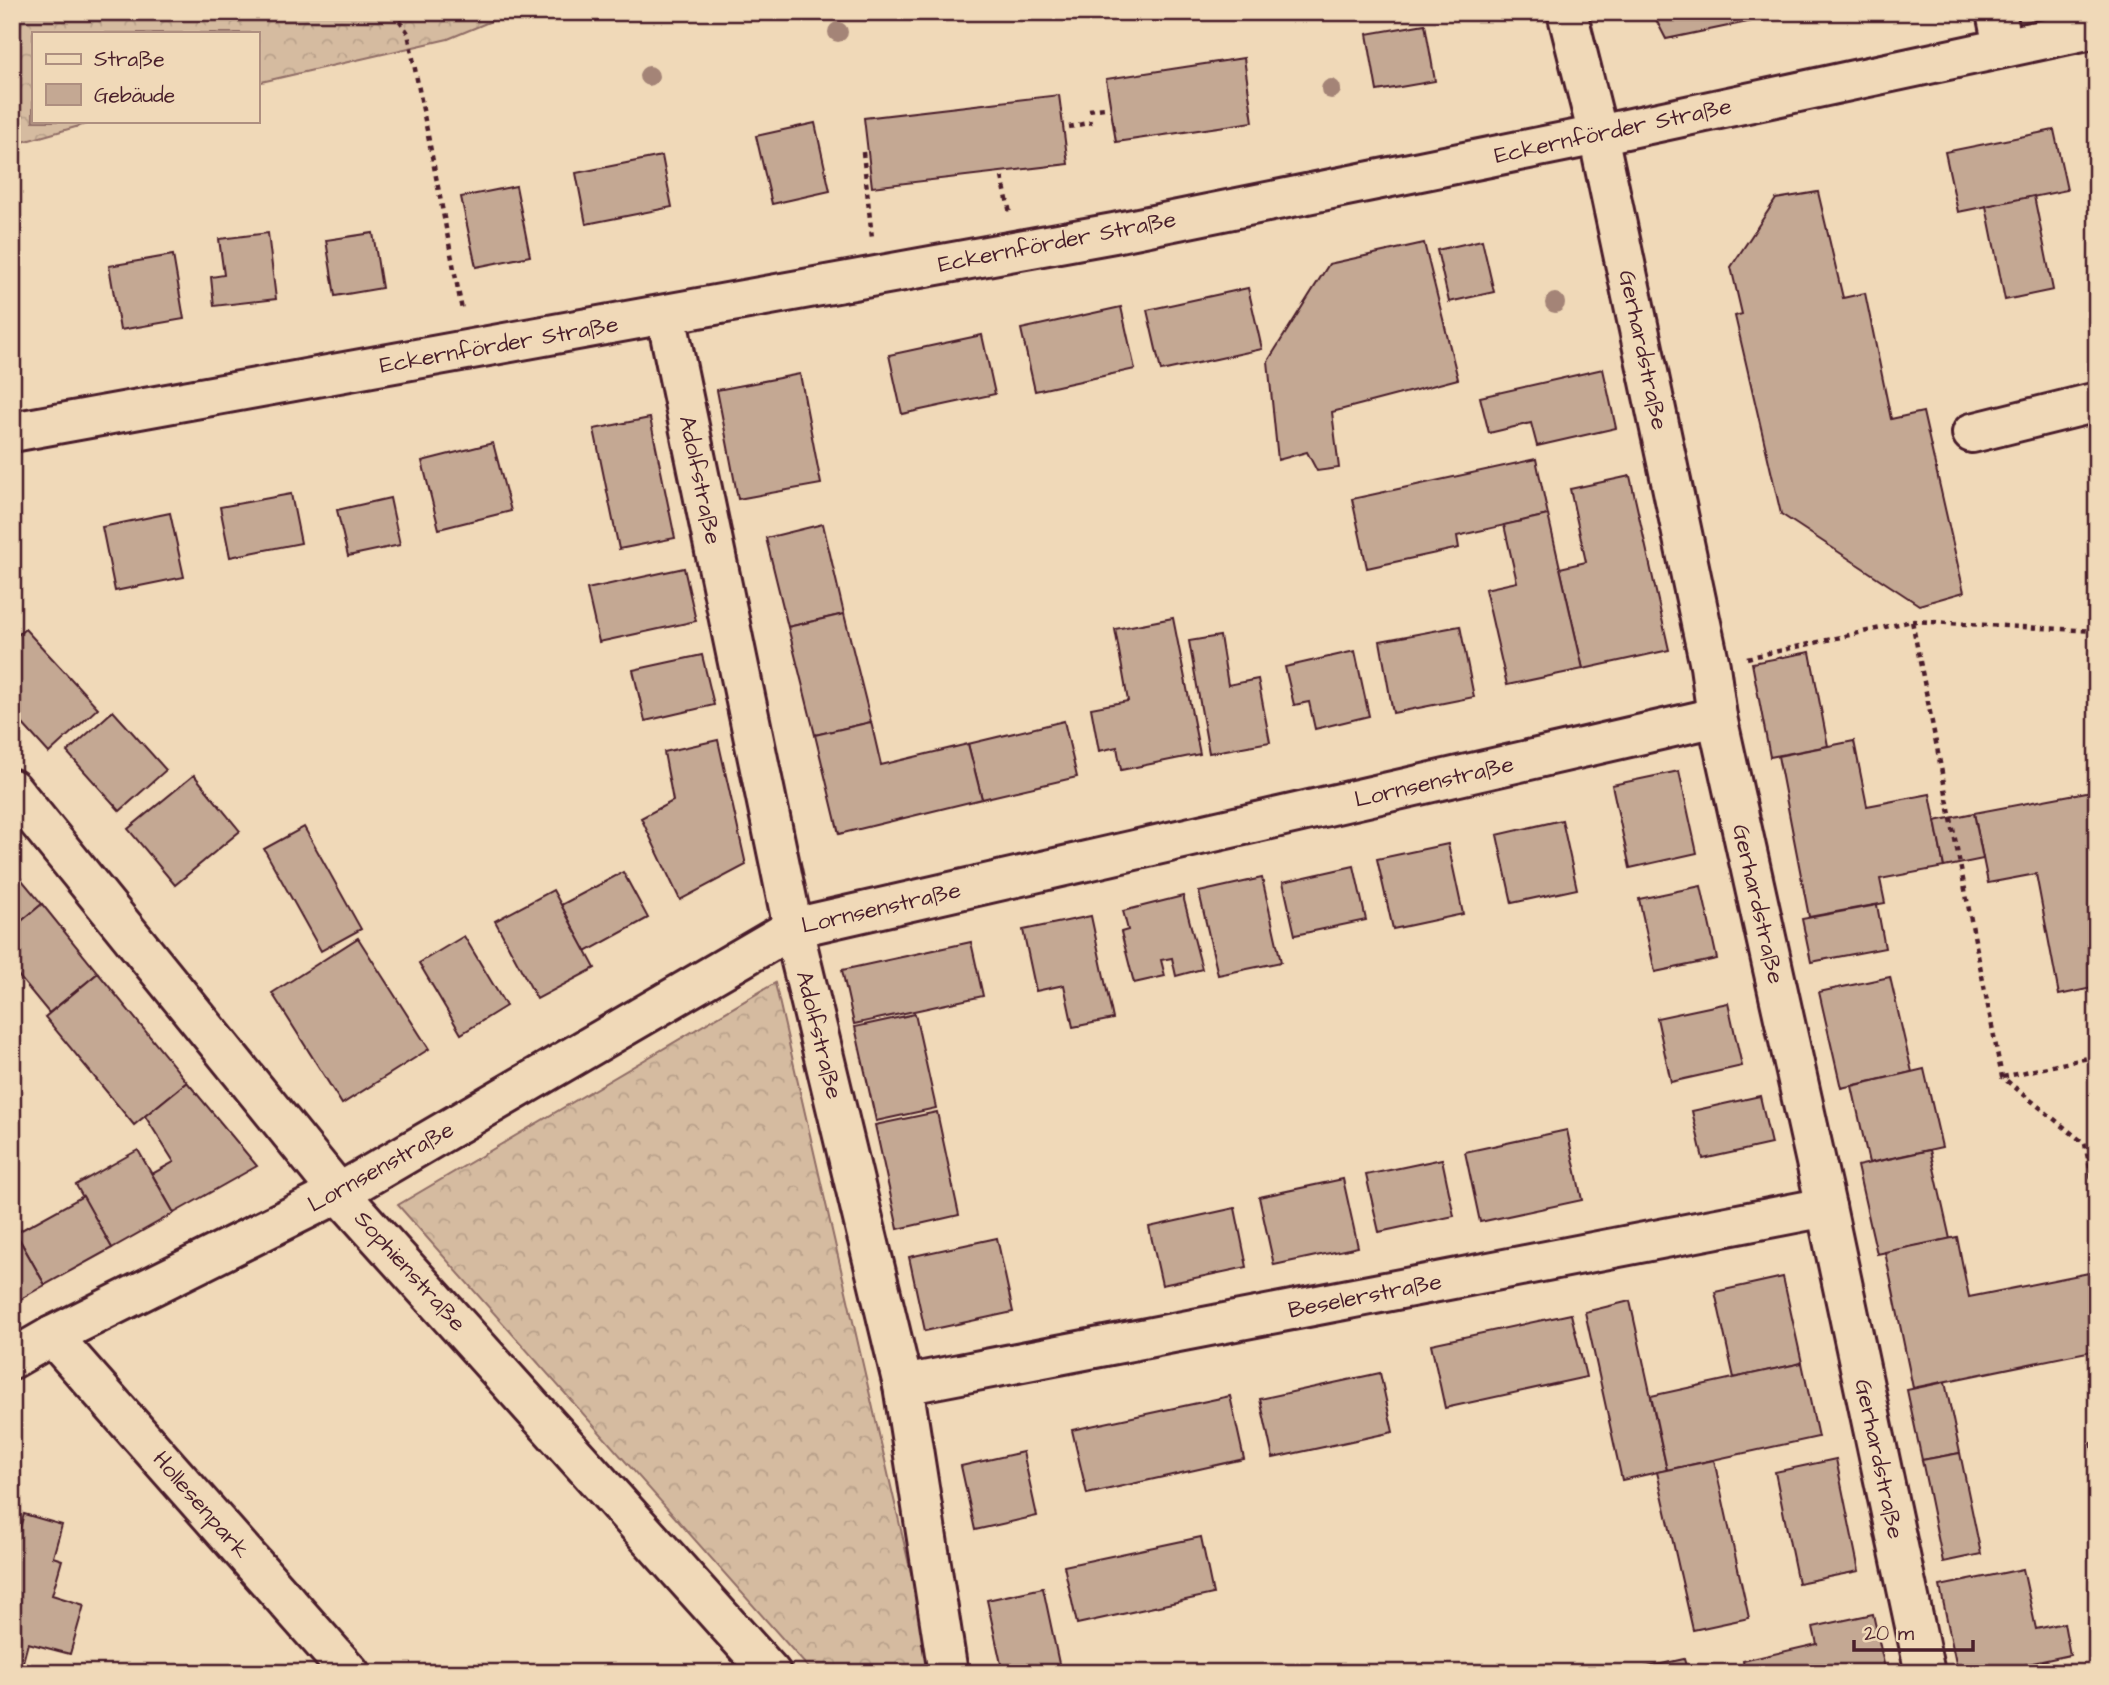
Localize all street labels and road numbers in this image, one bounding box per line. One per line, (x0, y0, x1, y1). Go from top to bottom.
street label: Eckernförder Straße (1492, 90, 1734, 172)
street label: Eckernförder Straße (935, 203, 1179, 281)
street label: Gerhardstraße (1610, 267, 1676, 433)
street label: Eckernförder Straße (377, 308, 621, 382)
street label: Adolfstraße (671, 413, 729, 547)
street label: Lornsenstraße (1351, 748, 1517, 816)
street label: Gerhardstraße (1724, 821, 1792, 987)
street label: Lornsenstraße (798, 874, 964, 942)
street label: Adolfstraße (788, 968, 850, 1102)
street label: Lornsenstraße (302, 1114, 460, 1220)
street label: Sophienstraße (347, 1203, 473, 1339)
street label: Beselerstraße (1286, 1265, 1444, 1327)
street label: Gerhardstraße (1846, 1376, 1912, 1542)
street label: Hollesenpark (145, 1444, 257, 1566)

